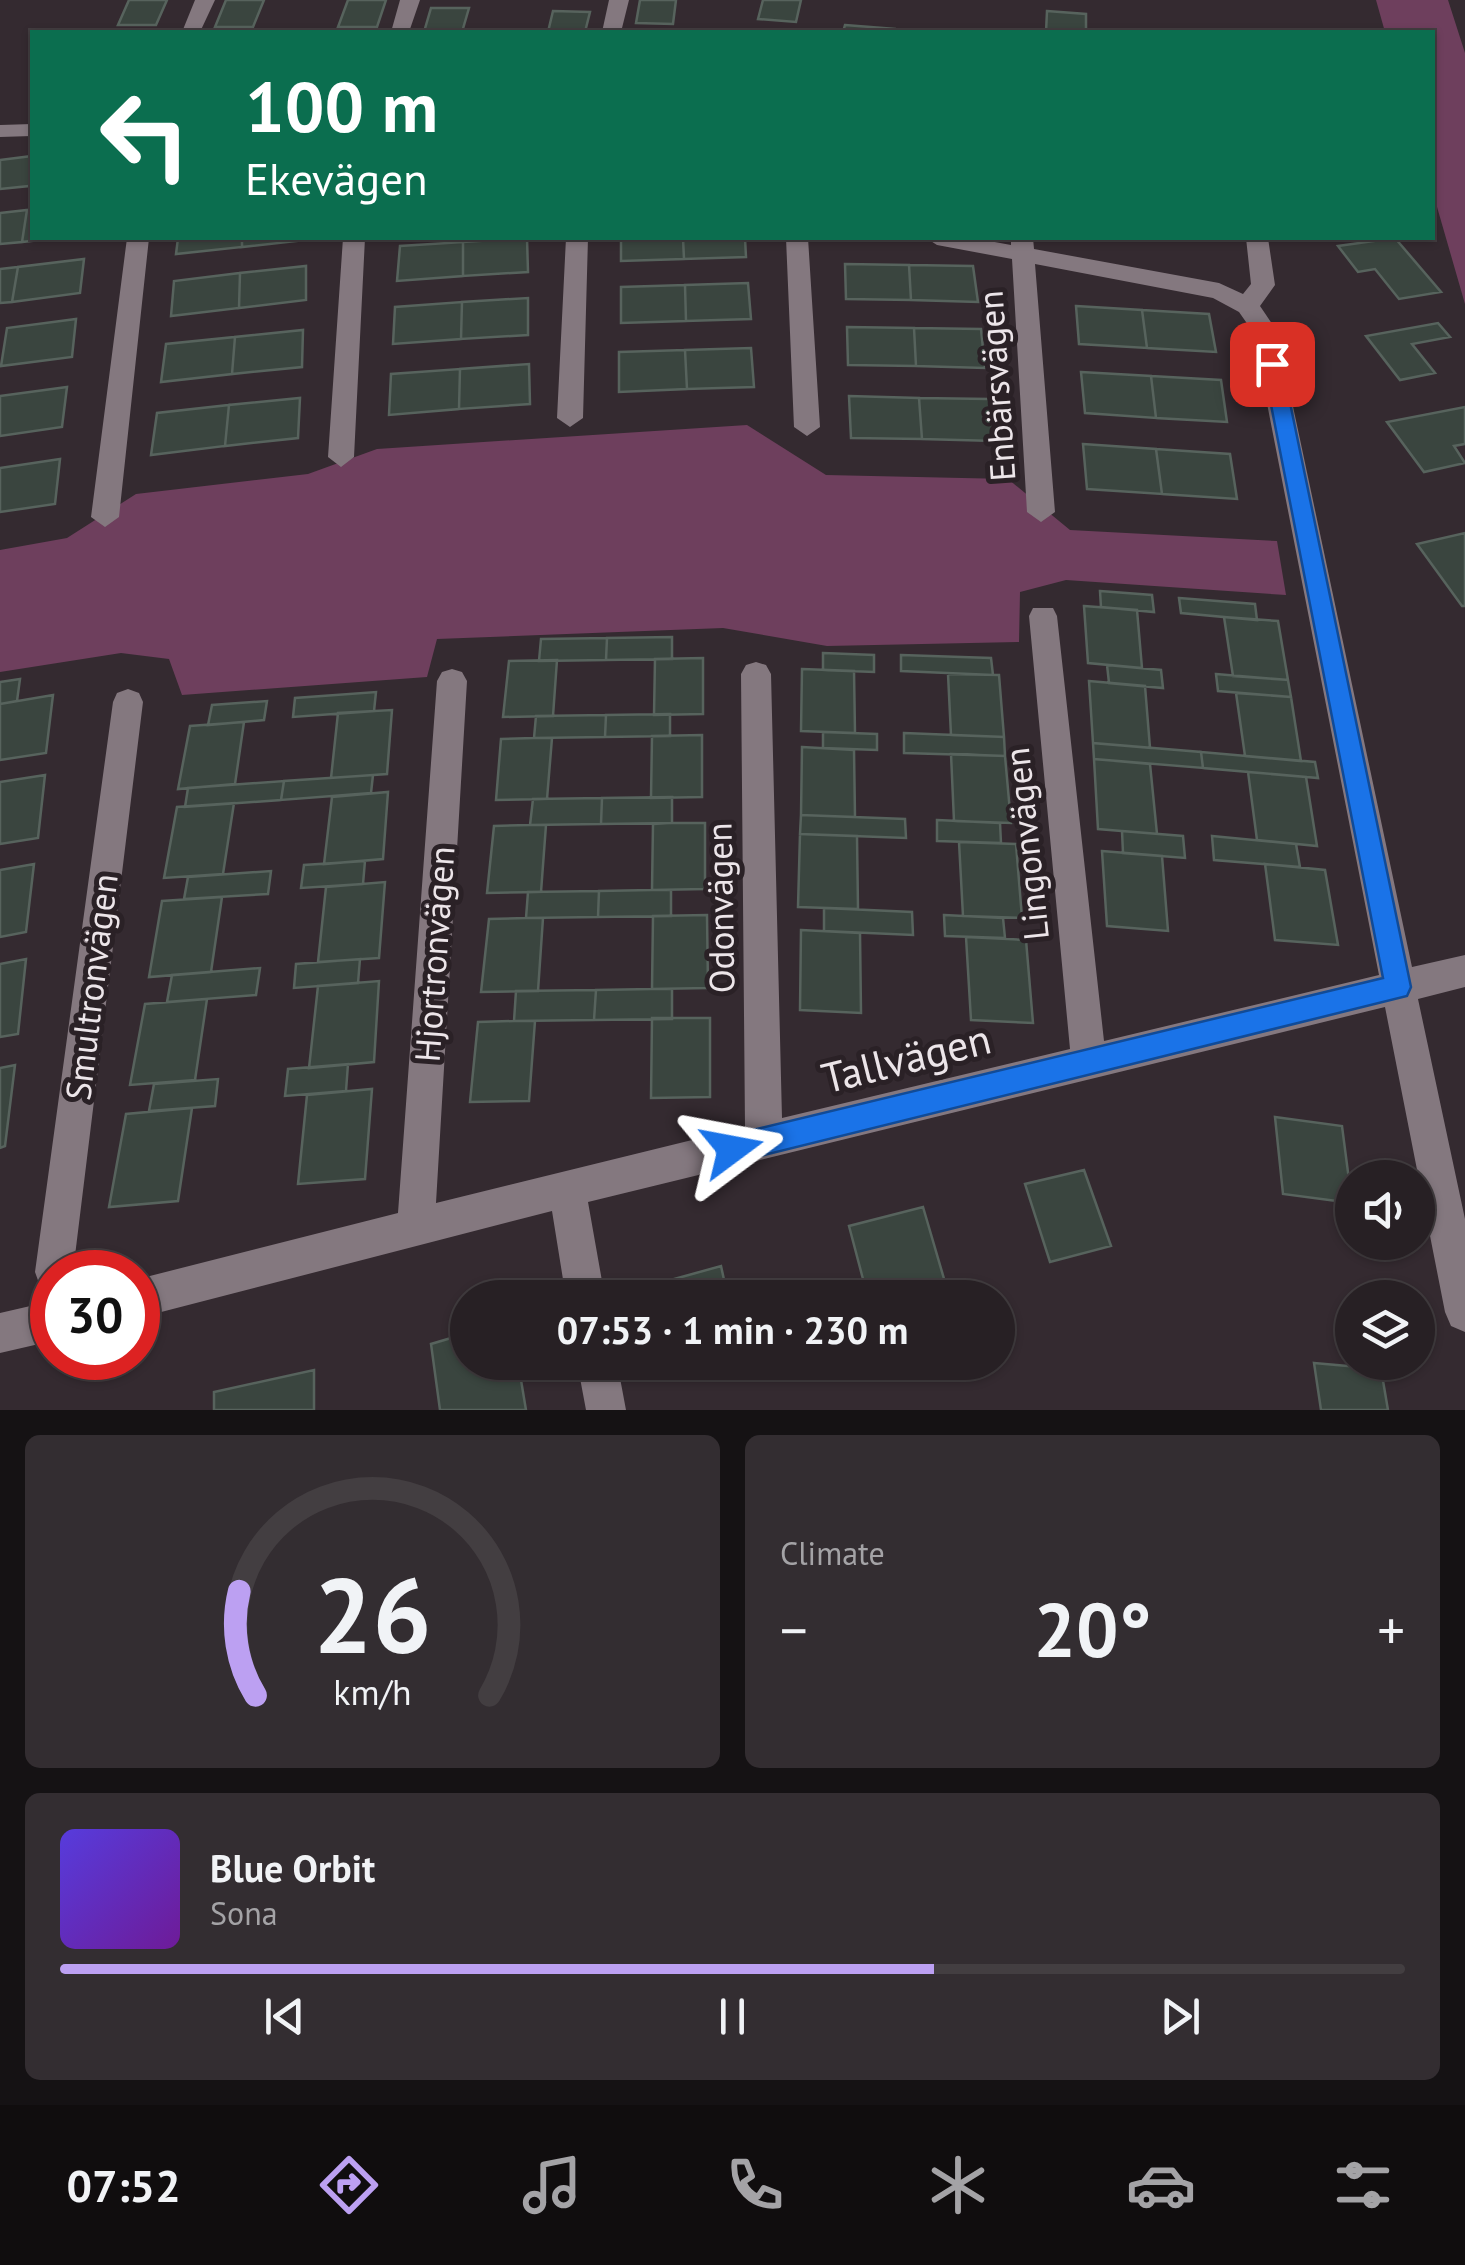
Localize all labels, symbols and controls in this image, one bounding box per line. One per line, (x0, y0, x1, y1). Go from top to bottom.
text: 100 m (245, 61, 438, 151)
icon: left (80, 70, 210, 200)
text: Ekevägen (245, 149, 428, 207)
street label: Enbärsvägen (966, 289, 1026, 483)
pin (1230, 322, 1315, 407)
icon: arrive (1245, 337, 1300, 392)
street label: Lingonvägen (993, 745, 1059, 943)
street label: Odonvägen (696, 822, 744, 994)
street label: Hjortronvägen (404, 845, 464, 1063)
street label: Smultronvägen (54, 871, 128, 1103)
street label: Tallvägen (816, 1010, 996, 1106)
position arrow (680, 1097, 784, 1201)
map controls (1335, 1160, 1435, 1380)
button: sound (1335, 1160, 1435, 1260)
speed limit sign: 30 (30, 1250, 160, 1380)
button: layers (1335, 1280, 1435, 1380)
text: 07:53 · 1 min · 230 m (557, 1305, 908, 1354)
text: Climate (780, 1532, 885, 1574)
text: 26 (314, 1547, 431, 1682)
text: 20° (1034, 1581, 1151, 1678)
text: − (780, 1594, 808, 1665)
text: + (1377, 1594, 1405, 1665)
text: km/h (333, 1669, 412, 1715)
text: Blue Orbit (210, 1843, 375, 1892)
text: Sona (210, 1892, 278, 1934)
icon: previous (257, 1989, 312, 2044)
icon: pause (705, 1989, 760, 2044)
icon: next (1153, 1989, 1208, 2044)
icon: directions (314, 2150, 384, 2220)
icon: music (517, 2150, 587, 2220)
icon: phone (720, 2150, 790, 2220)
icon: climate (923, 2150, 993, 2220)
icon: car (1126, 2150, 1196, 2220)
icon: filters (1328, 2150, 1398, 2220)
text: 07:52 (66, 2156, 181, 2214)

